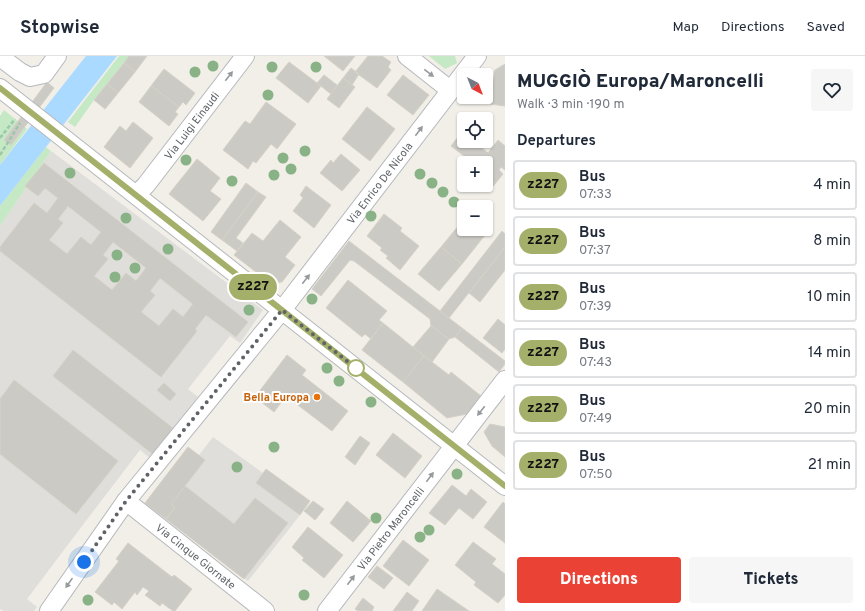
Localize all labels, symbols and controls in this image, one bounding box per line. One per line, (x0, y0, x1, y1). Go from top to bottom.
text: Stopwise (20, 16, 100, 40)
text: Map (673, 19, 699, 36)
text: Directions (721, 19, 785, 36)
text: Saved (807, 19, 845, 36)
north arrow (457, 68, 493, 104)
map controls (457, 68, 493, 236)
one-way arrow (423, 69, 434, 77)
button: heart (811, 69, 853, 111)
text: MUGGIÒ Europa/Maroncelli (517, 70, 764, 94)
one-way arrow (225, 71, 234, 82)
street label: Via Luigi Einaudi (162, 90, 223, 163)
text: Walk · 3 min · 190 m (517, 97, 624, 113)
button: locate (457, 112, 493, 148)
one-way arrow (415, 126, 423, 137)
text: Departures (517, 132, 596, 151)
street label: Via Enrico De Nicola (344, 140, 416, 227)
button: + (457, 156, 493, 192)
text: Bus (579, 168, 606, 187)
text: z227 (527, 176, 559, 193)
text: 4 min (813, 176, 851, 195)
text: 07:33 (579, 187, 612, 203)
button: − (457, 200, 493, 236)
text: Bus (579, 224, 606, 243)
text: z227 (527, 232, 559, 249)
text: 8 min (813, 232, 851, 251)
text: 07:37 (579, 243, 611, 259)
one-way arrow (301, 273, 310, 284)
line badge: z227 (225, 274, 281, 300)
text: z227 (237, 278, 269, 295)
text: Bus (579, 280, 606, 299)
text: z227 (527, 288, 559, 305)
text: 10 min (807, 288, 851, 307)
text: 07:39 (579, 299, 612, 315)
text: Bus (579, 336, 606, 355)
text: z227 (527, 344, 559, 361)
text: 14 min (808, 344, 851, 363)
text: 07:43 (579, 355, 612, 371)
unlabelled marker (347, 359, 365, 377)
place label: Bella Europa (244, 391, 309, 405)
marker: Bella Europa (312, 392, 322, 402)
text: Bus (579, 392, 606, 411)
text: z227 (527, 400, 559, 417)
text: 20 min (804, 400, 851, 419)
one-way arrow (477, 405, 485, 416)
text: 07:49 (579, 411, 612, 427)
text: Bus (579, 448, 606, 467)
text: z227 (527, 456, 559, 473)
text: 21 min (808, 456, 851, 475)
text: 07:50 (579, 467, 613, 483)
one-way arrow (426, 471, 434, 482)
street label: Via Pietro Maroncelli (355, 485, 428, 574)
street label: Via Cinque Giornate (152, 521, 238, 593)
your location (74, 552, 94, 572)
button: Directions (517, 557, 681, 603)
button: Tickets (689, 557, 853, 603)
one-way arrow (346, 575, 355, 586)
one-way arrow (65, 578, 73, 589)

